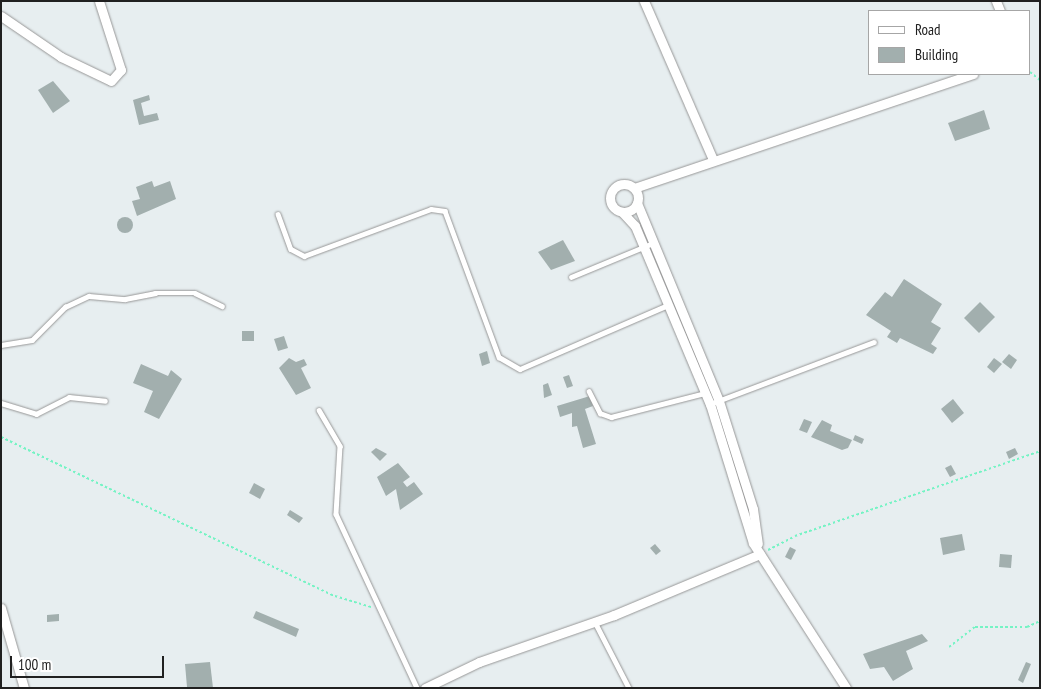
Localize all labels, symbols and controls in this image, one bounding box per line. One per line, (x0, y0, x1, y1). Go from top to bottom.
legend (868, 10, 1031, 75)
text: Road (915, 20, 941, 39)
text: Building (915, 45, 958, 64)
scale bar (12, 646, 166, 678)
text: 100 m (18, 655, 51, 674)

